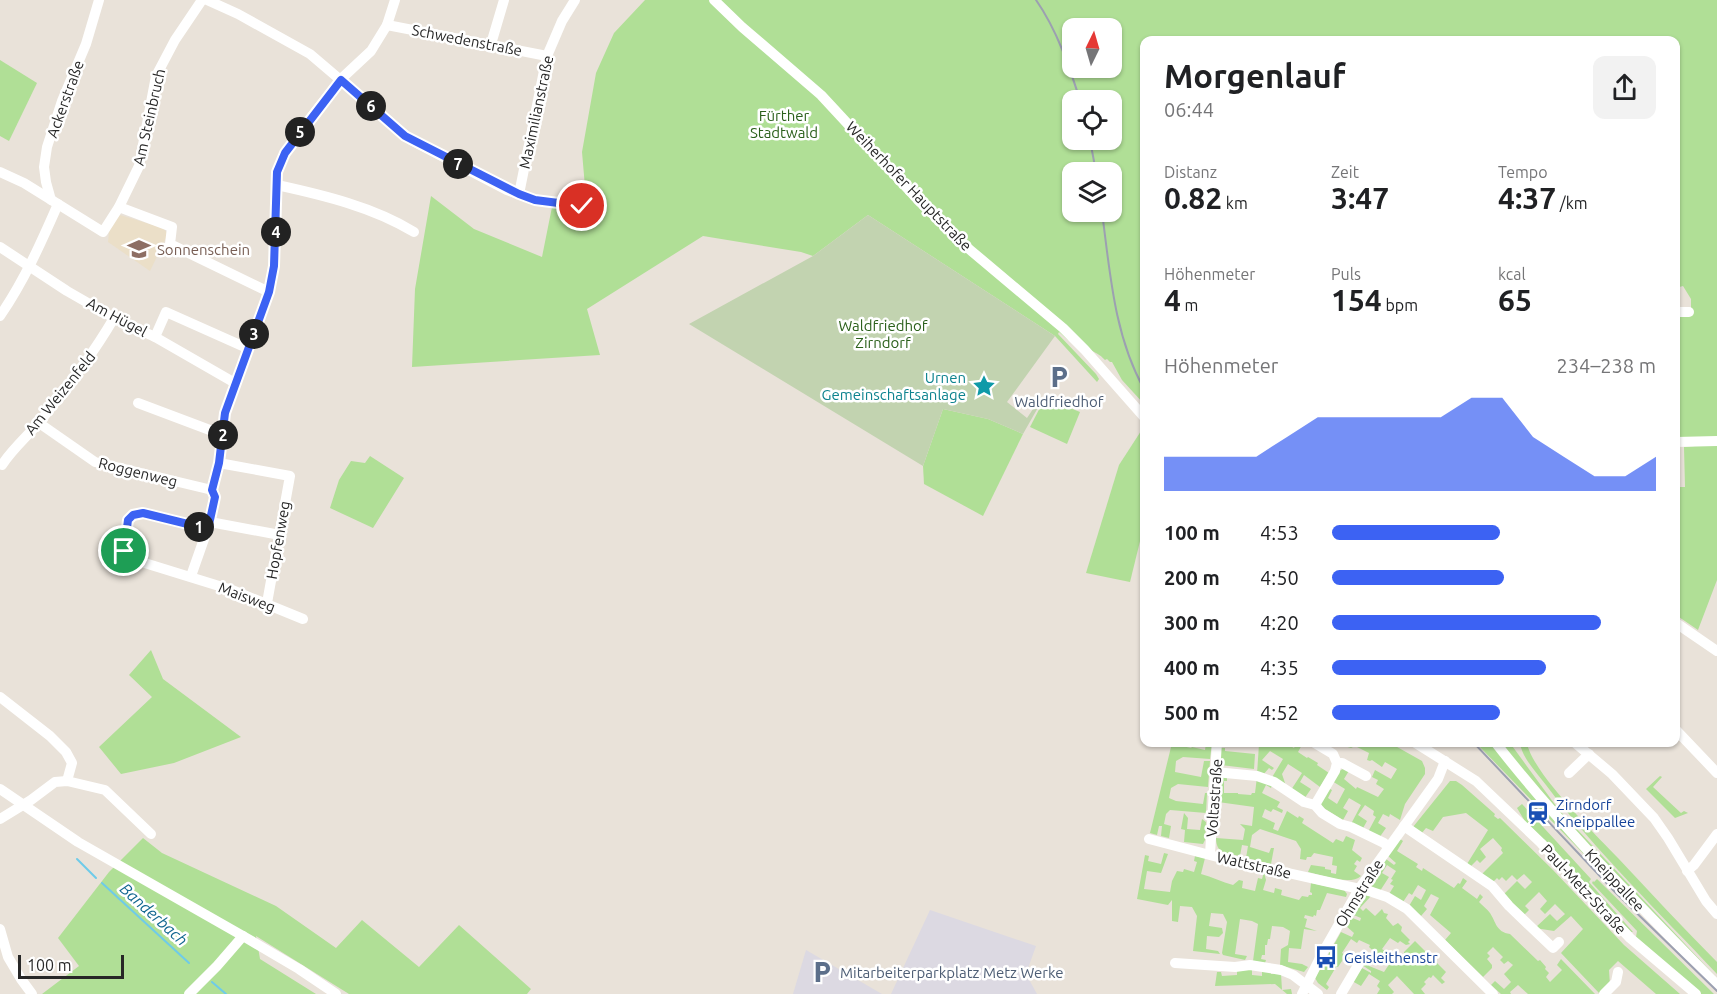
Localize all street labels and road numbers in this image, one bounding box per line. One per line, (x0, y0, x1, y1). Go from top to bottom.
street label: Schwedenstraße (410, 21, 524, 59)
street label: Maximilianstraße (516, 54, 556, 170)
street label: Ackerstraße (43, 58, 87, 140)
street label: Am Steinbruch (130, 67, 168, 167)
street label: Weiherhofer Hauptstraße (843, 118, 975, 254)
street label: Am Hügel (84, 294, 150, 340)
street label: Am Weizenfeld (21, 348, 99, 438)
street label: Roggenweg (97, 454, 179, 490)
street label: Hopfenweg (263, 500, 293, 580)
street label: Maisweg (216, 578, 278, 616)
street label: Voltastraße (1203, 758, 1225, 838)
street label: Paul-Metz-Straße (1538, 841, 1630, 937)
street label: Kneippallee (1582, 845, 1648, 915)
street label: Wattstraße (1215, 848, 1293, 882)
street label: Ohmstraße (1332, 856, 1386, 930)

